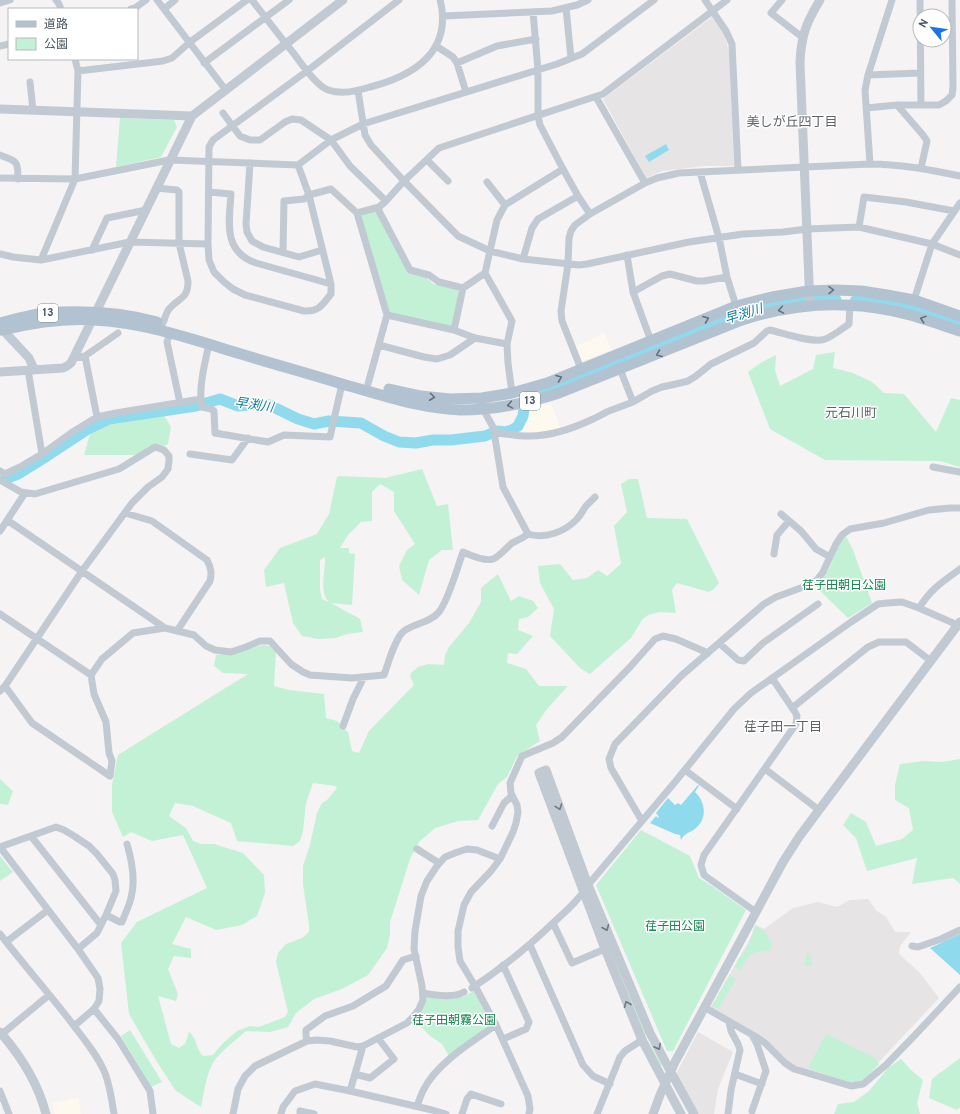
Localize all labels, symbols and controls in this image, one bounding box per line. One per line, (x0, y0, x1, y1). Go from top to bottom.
legend (8, 8, 138, 60)
north arrow (912, 8, 952, 48)
text: 道路 (44, 17, 68, 33)
text: N (916, 17, 932, 30)
text: 公園 (44, 37, 68, 53)
district label: 美しが丘四丁目 (746, 114, 838, 131)
one-way arrow (828, 286, 834, 294)
water label: 早渕川 (723, 301, 767, 328)
road number: 13 (38, 304, 58, 322)
one-way arrow (778, 305, 784, 314)
one-way arrow (702, 315, 709, 323)
one-way arrow (920, 315, 927, 324)
one-way arrow (655, 349, 663, 357)
one-way arrow (555, 374, 562, 382)
one-way arrow (429, 392, 435, 401)
road number: 13 (520, 392, 540, 410)
water label: 早渕川 (234, 395, 276, 417)
one-way arrow (506, 401, 513, 409)
district label: 元石川町 (825, 406, 877, 422)
park label: 荏子田朝日公園 (802, 578, 886, 594)
district label: 荏子田一丁目 (744, 720, 822, 736)
one-way arrow (555, 803, 563, 810)
park label: 荏子田公園 (645, 919, 705, 935)
one-way arrow (602, 924, 610, 931)
one-way arrow (623, 1000, 631, 1007)
park label: 荏子田朝霧公園 (412, 1013, 496, 1029)
one-way arrow (653, 1043, 660, 1051)

